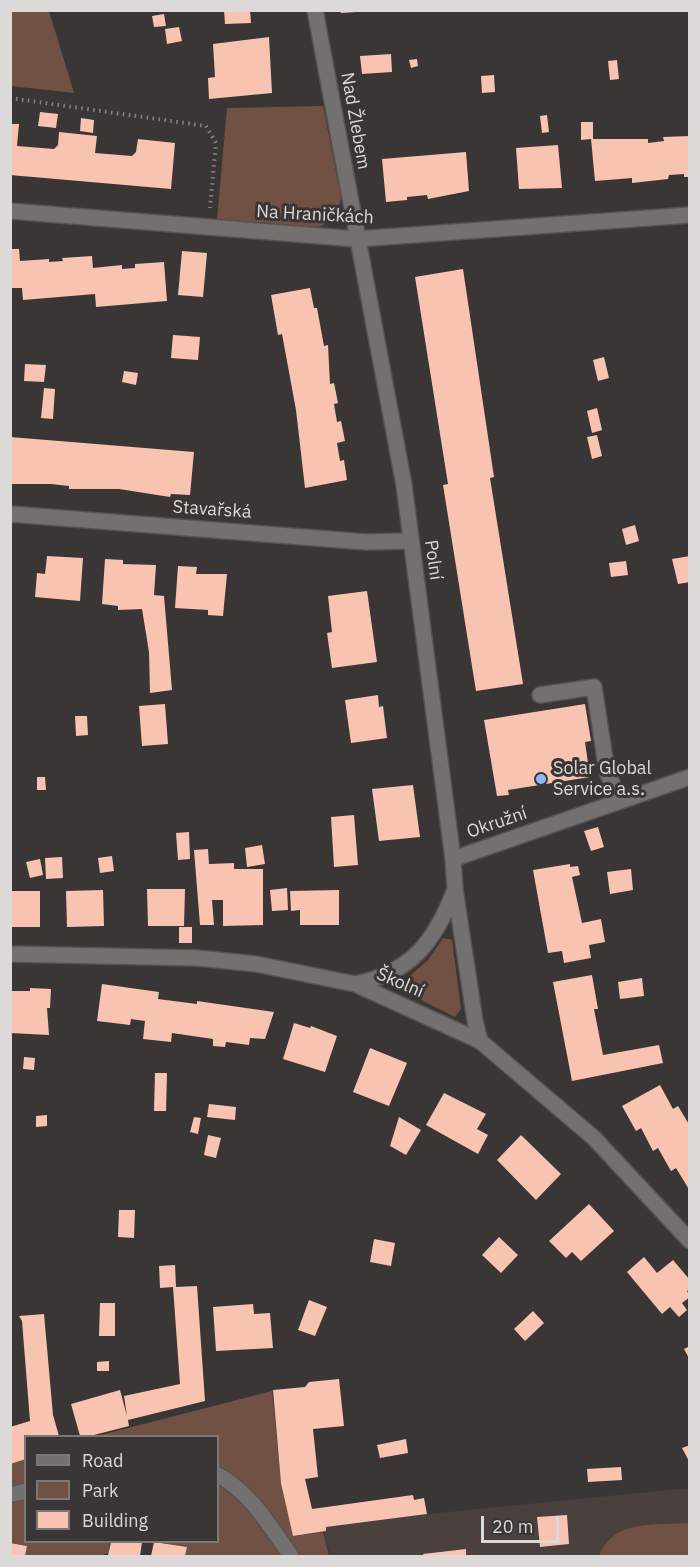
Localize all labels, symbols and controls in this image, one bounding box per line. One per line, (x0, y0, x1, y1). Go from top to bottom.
street label: Nad Žlebem (336, 71, 374, 171)
street label: Na Hraničkách (256, 201, 374, 229)
street label: Stavařská (172, 496, 252, 524)
street label: Polní (420, 539, 446, 581)
place label: Solar Global Service a.s. (553, 758, 651, 800)
marker: Solar Global Service a.s. (534, 772, 548, 786)
street label: Okružní (464, 803, 530, 843)
street label: Školní (373, 963, 427, 1003)
legend (24, 1435, 219, 1543)
text: Road (82, 1449, 123, 1472)
text: Park (82, 1479, 118, 1502)
scale bar (484, 1504, 562, 1542)
text: Building (82, 1509, 148, 1532)
text: 20 m (492, 1515, 534, 1538)

